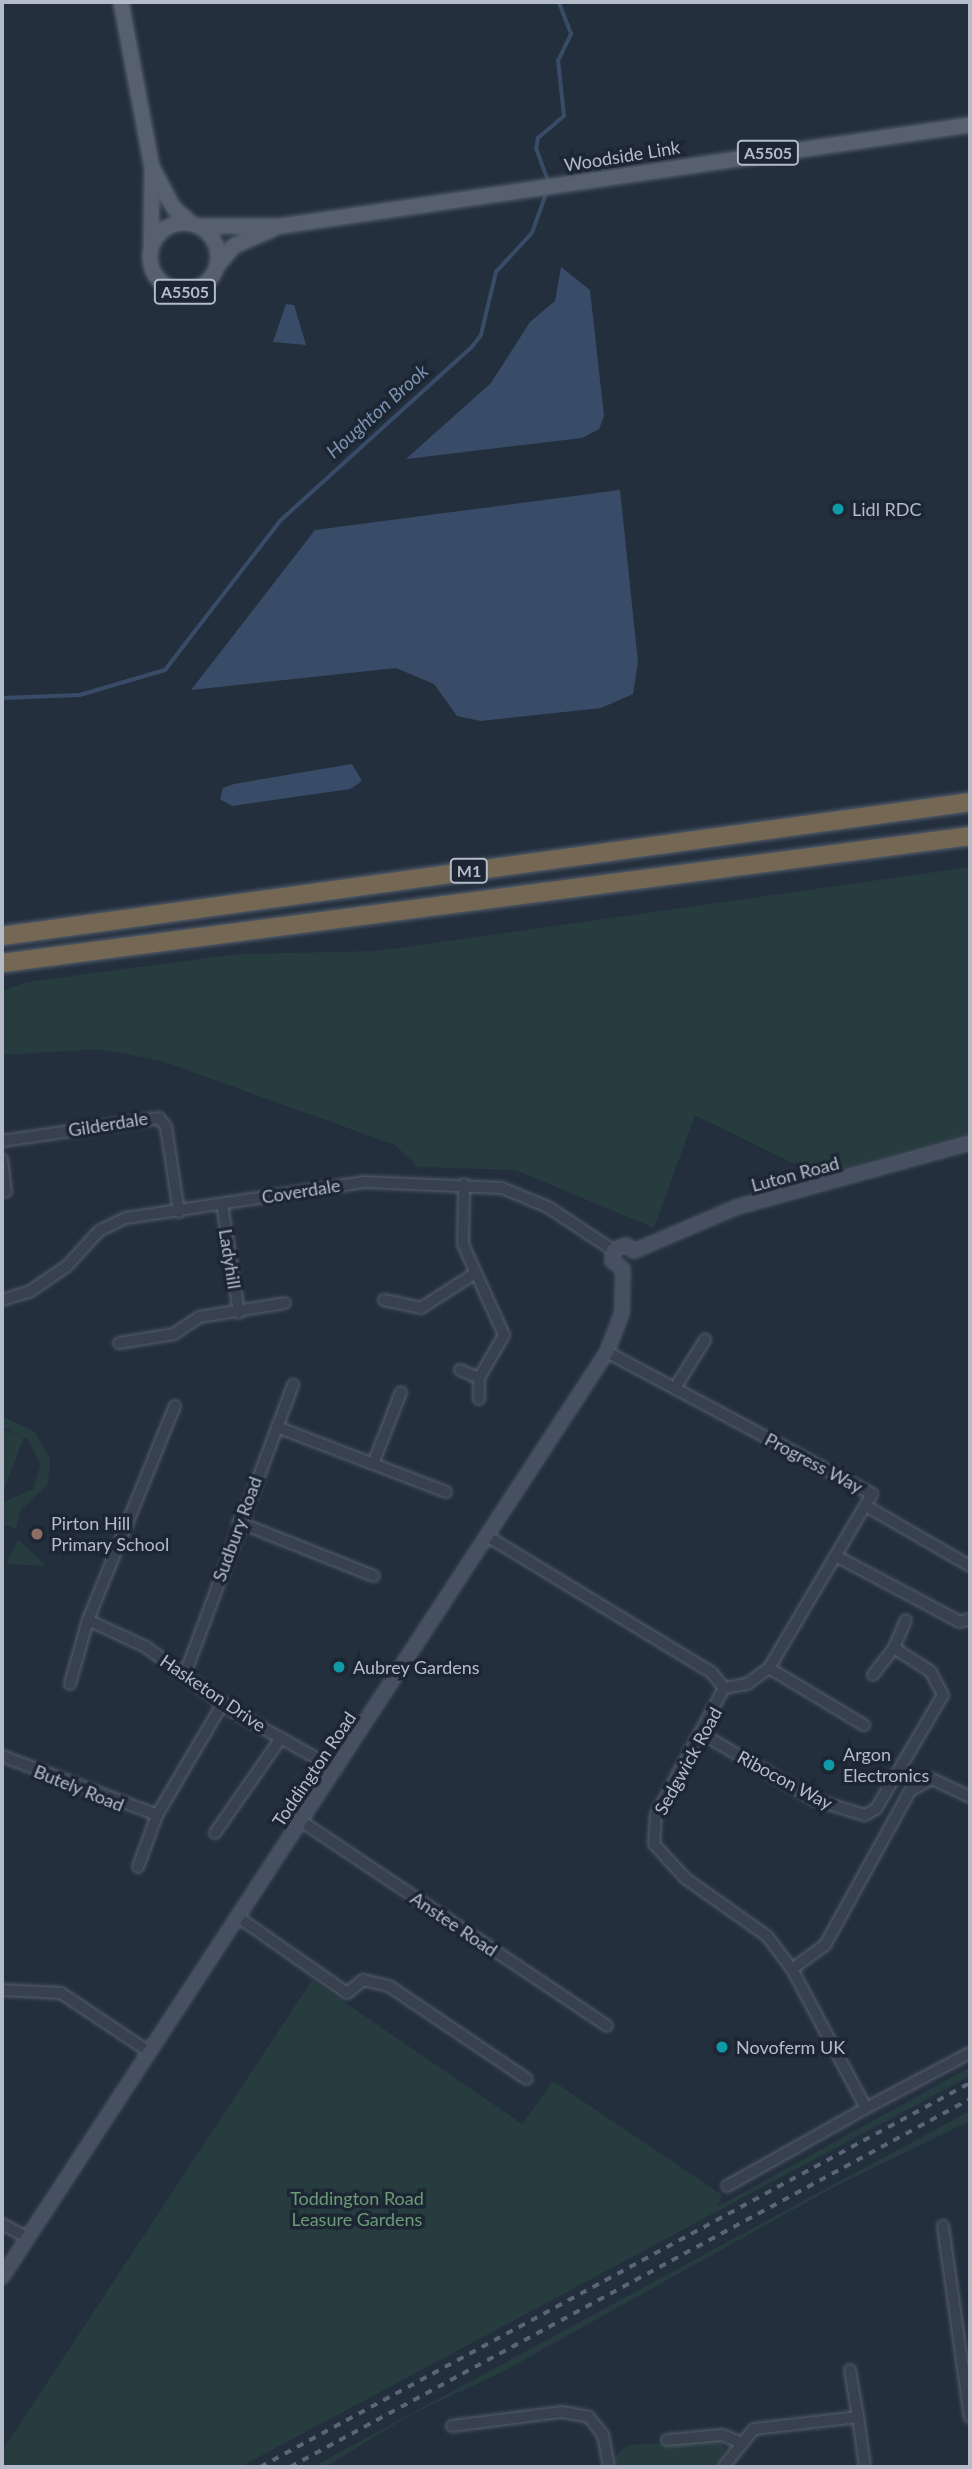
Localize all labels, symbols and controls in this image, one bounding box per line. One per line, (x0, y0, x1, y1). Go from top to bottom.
street label: Woodside Link (562, 136, 682, 176)
road number: A5505 (736, 140, 800, 166)
road number: A5505 (154, 280, 216, 304)
water label: Houghton Brook (321, 359, 433, 463)
place label: Lidl RDC (852, 498, 921, 520)
marker: Lidl RDC (830, 501, 846, 517)
road number: M1 (450, 858, 488, 884)
street label: Gilderdale (67, 1107, 149, 1141)
street label: Luton Road (749, 1152, 841, 1196)
street label: Coverdale (260, 1174, 342, 1208)
street label: Ladyhill (215, 1227, 245, 1291)
street label: Progress Way (761, 1428, 867, 1498)
street label: Sudbury Road (208, 1474, 266, 1584)
place label: Pirton Hill Primary School (51, 1513, 170, 1556)
marker: Pirton Hill Primary School (29, 1526, 45, 1542)
street label: Hasketon Drive (156, 1650, 270, 1736)
place label: Aubrey Gardens (353, 1656, 480, 1678)
marker: Aubrey Gardens (331, 1659, 347, 1675)
street label: Sedgwick Road (650, 1704, 726, 1818)
street label: Toddington Road (268, 1708, 360, 1830)
place label: Argon Electronics (843, 1744, 929, 1786)
street label: Ribocon Way (734, 1746, 836, 1814)
marker: Argon Electronics (821, 1757, 837, 1773)
street label: Butely Road (31, 1760, 127, 1816)
street label: Anstee Road (407, 1887, 501, 1961)
place label: Novoferm UK (736, 2036, 845, 2058)
marker: Novoferm UK (714, 2039, 730, 2055)
park label: Toddington Road Leasure Gardens (290, 2188, 424, 2230)

